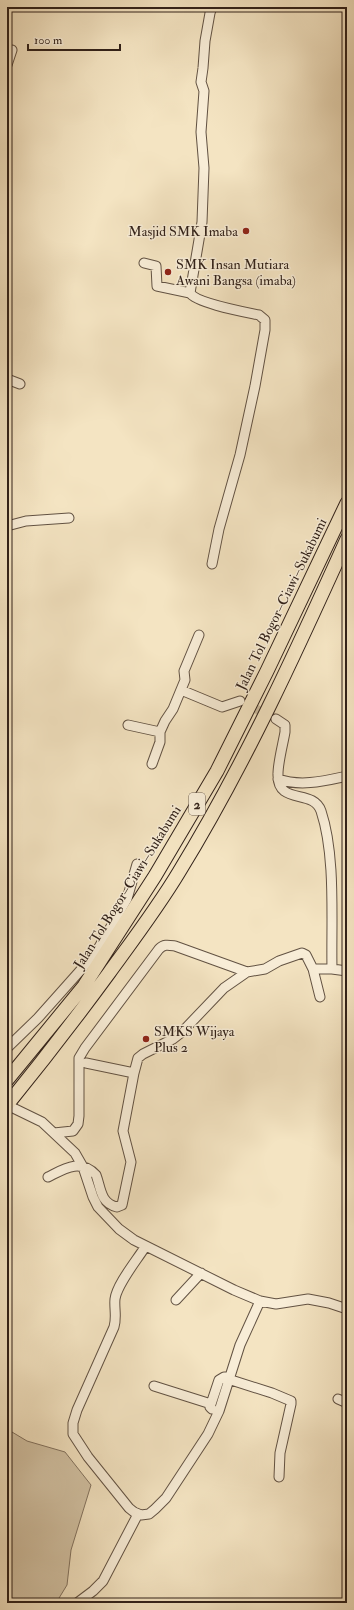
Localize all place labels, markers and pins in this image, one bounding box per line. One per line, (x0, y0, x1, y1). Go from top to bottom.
place label: Masjid SMK Imaba (128, 223, 238, 240)
marker: Masjid SMK Imaba (241, 226, 251, 236)
place label: SMK Insan Mutiara Awani Bangsa (imaba) (175, 256, 296, 289)
marker: SMK Insan Mutiara Awani Bangsa (imaba) (163, 267, 173, 277)
place label: SMKS Wijaya Plus 2 (154, 1023, 235, 1056)
marker: SMKS Wijaya Plus 2 (141, 1034, 151, 1044)

